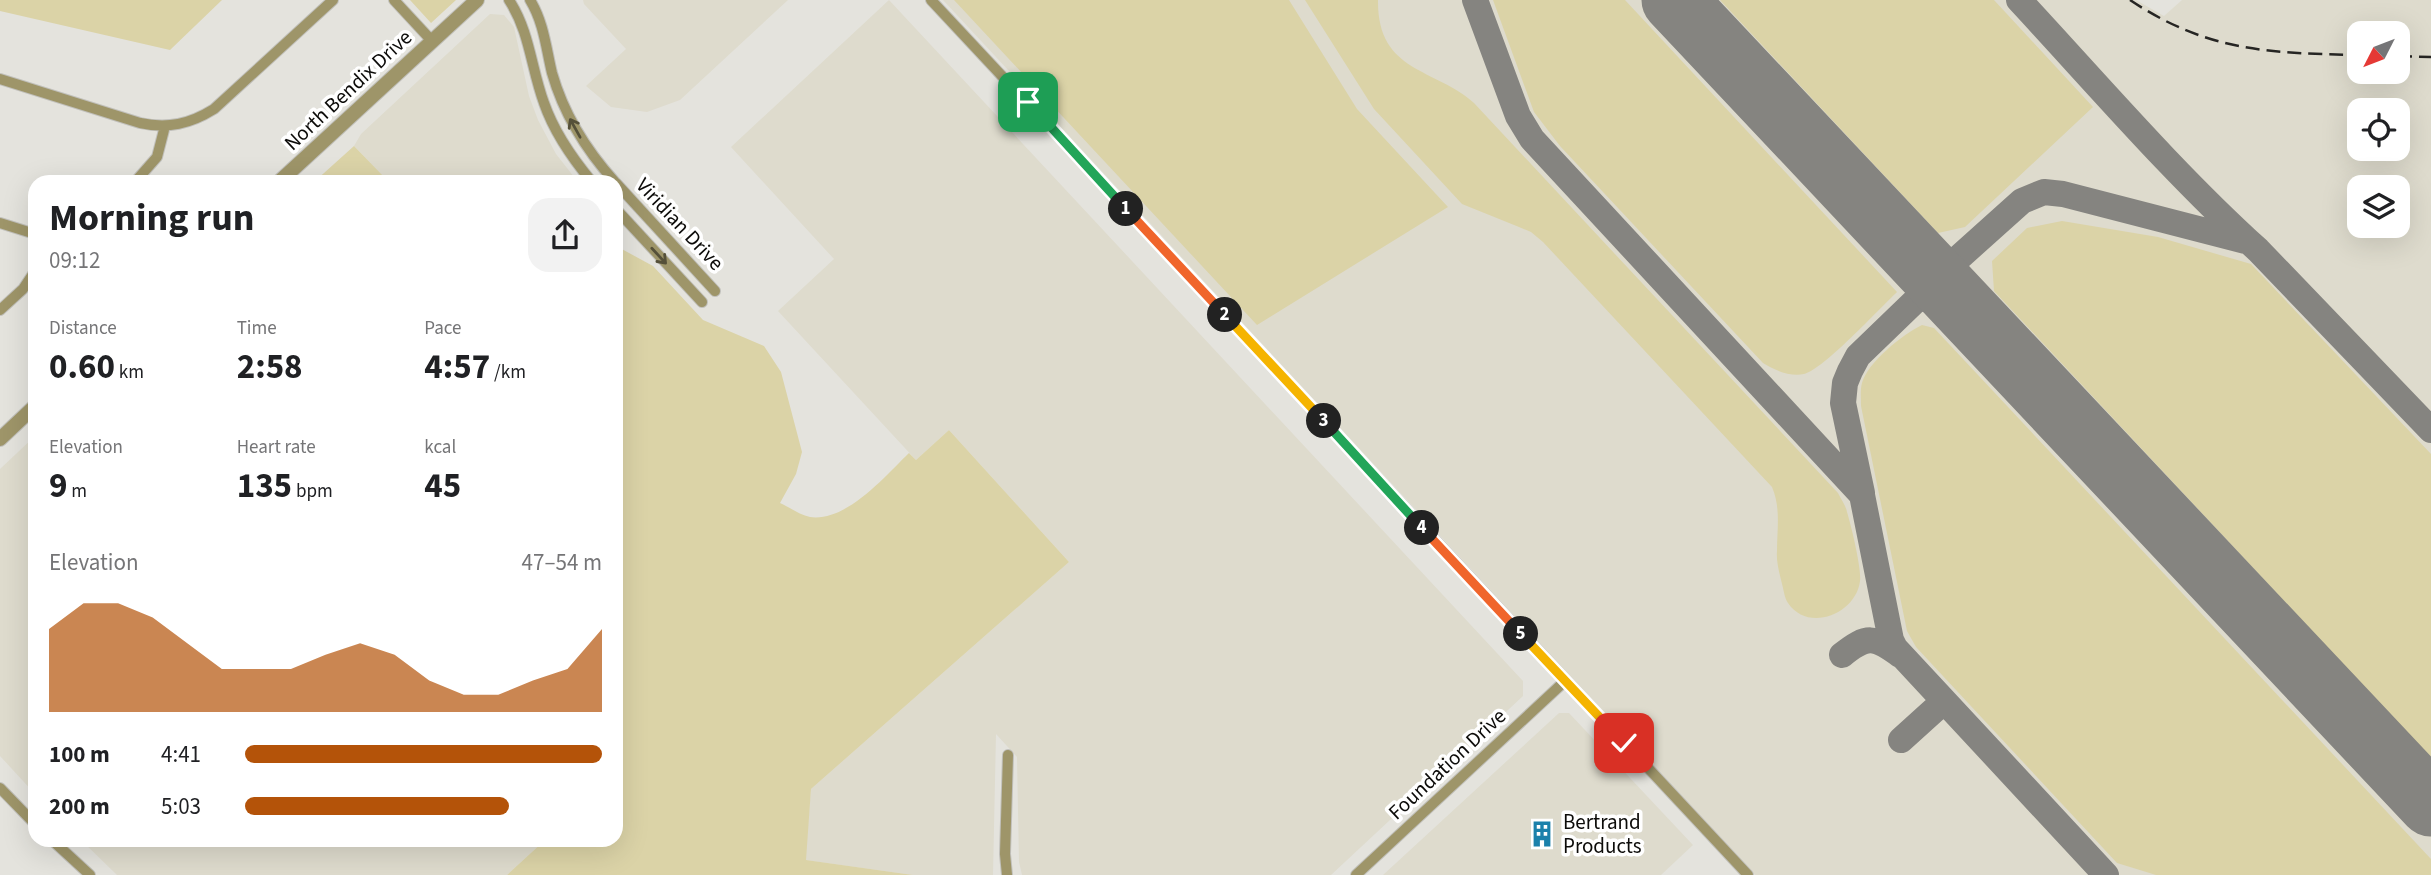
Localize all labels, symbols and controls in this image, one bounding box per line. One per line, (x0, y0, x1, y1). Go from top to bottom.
north arrow (2347, 21, 2410, 84)
map controls (2347, 21, 2410, 238)
street label: North Bendix Drive (277, 23, 419, 157)
pin (998, 72, 1058, 132)
icon: arrive (1009, 83, 1047, 121)
button: locate (2347, 98, 2410, 161)
one-way arrow (567, 118, 581, 138)
street label: Viridian Drive (629, 171, 731, 277)
button: layers (2347, 175, 2410, 238)
text: Morning run (49, 191, 254, 245)
pin: 1 (1108, 192, 1144, 227)
text: 1 (1120, 195, 1131, 222)
button: share (528, 198, 602, 272)
text: 09:12 (49, 244, 100, 277)
one-way arrow (651, 247, 668, 264)
pin: 2 (1208, 298, 1242, 332)
text: 2 (1219, 301, 1230, 328)
text: Distance (49, 315, 117, 342)
text: Time (237, 315, 277, 342)
text: Pace (424, 315, 462, 342)
text: 0.60 (49, 342, 115, 392)
text: 2:58 (237, 342, 303, 392)
text: 4:57 (424, 342, 490, 392)
text: km (115, 359, 144, 386)
text: /km (490, 359, 526, 386)
pin: 3 (1306, 404, 1342, 438)
text: 3 (1318, 407, 1329, 434)
text: Elevation (49, 434, 123, 461)
text: Heart rate (237, 434, 316, 461)
text: kcal (424, 434, 456, 461)
text: 9 (49, 461, 67, 511)
text: 135 (237, 461, 292, 511)
text: 45 (424, 461, 461, 511)
text: m (67, 478, 87, 505)
text: bpm (292, 478, 333, 505)
pin: 4 (1404, 510, 1440, 546)
text: 4 (1416, 514, 1427, 541)
text: Elevation (49, 546, 139, 579)
text: 47–54 m (522, 546, 602, 579)
pin: 5 (1504, 616, 1538, 652)
text: 5 (1515, 620, 1526, 647)
street label: Foundation Drive (1381, 701, 1513, 827)
pin (1594, 713, 1654, 773)
icon: check (1605, 724, 1643, 762)
text: 100 m (49, 738, 110, 771)
text: 4:41 (161, 738, 201, 771)
text: 200 m (49, 790, 110, 823)
text: 5:03 (161, 790, 201, 823)
place label: Bertrand Products (1563, 807, 1642, 861)
building icon: Bertrand Products (1527, 819, 1557, 849)

